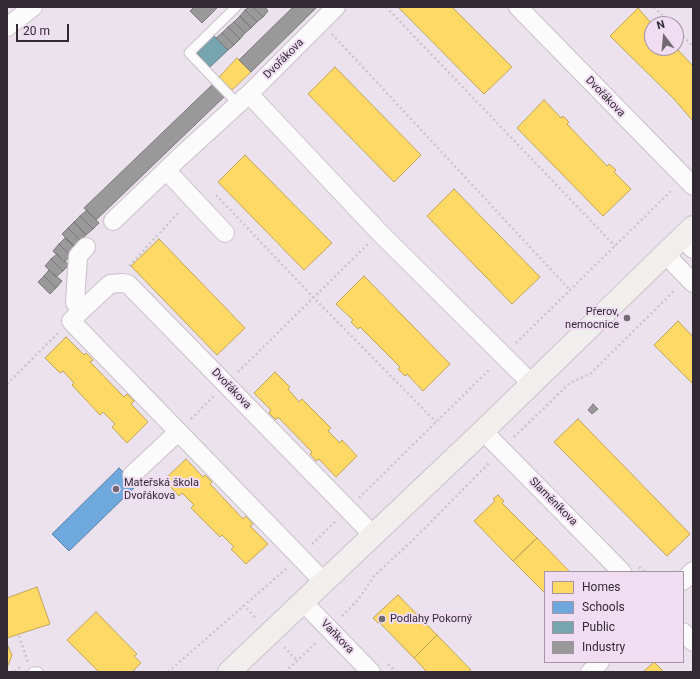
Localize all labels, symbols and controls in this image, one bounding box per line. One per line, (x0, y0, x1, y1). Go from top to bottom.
scale bar (18, 16, 71, 42)
north arrow (644, 16, 684, 56)
text: N (655, 18, 666, 32)
text: 20 m (23, 24, 50, 38)
street label: Dvořákova (261, 36, 307, 82)
street label: Dvořákova (582, 74, 628, 120)
place label: Přerov, nemocnice (565, 305, 619, 331)
marker: Přerov, nemocnice (622, 313, 632, 323)
street label: Dvořákova (208, 366, 254, 412)
street label: Slaměníkova (526, 475, 580, 529)
place label: Mateřská škola Dvořákova (124, 476, 199, 502)
marker: Mateřská škola Dvořákova (111, 484, 121, 494)
legend (544, 571, 684, 663)
text: Homes (582, 580, 620, 594)
text: Schools (582, 600, 625, 614)
place label: Podlahy Pokorný (390, 612, 472, 626)
marker: Podlahy Pokorný (377, 614, 387, 624)
street label: Vaňkova (318, 617, 356, 657)
text: Public (582, 620, 615, 634)
text: Industry (582, 640, 625, 654)

